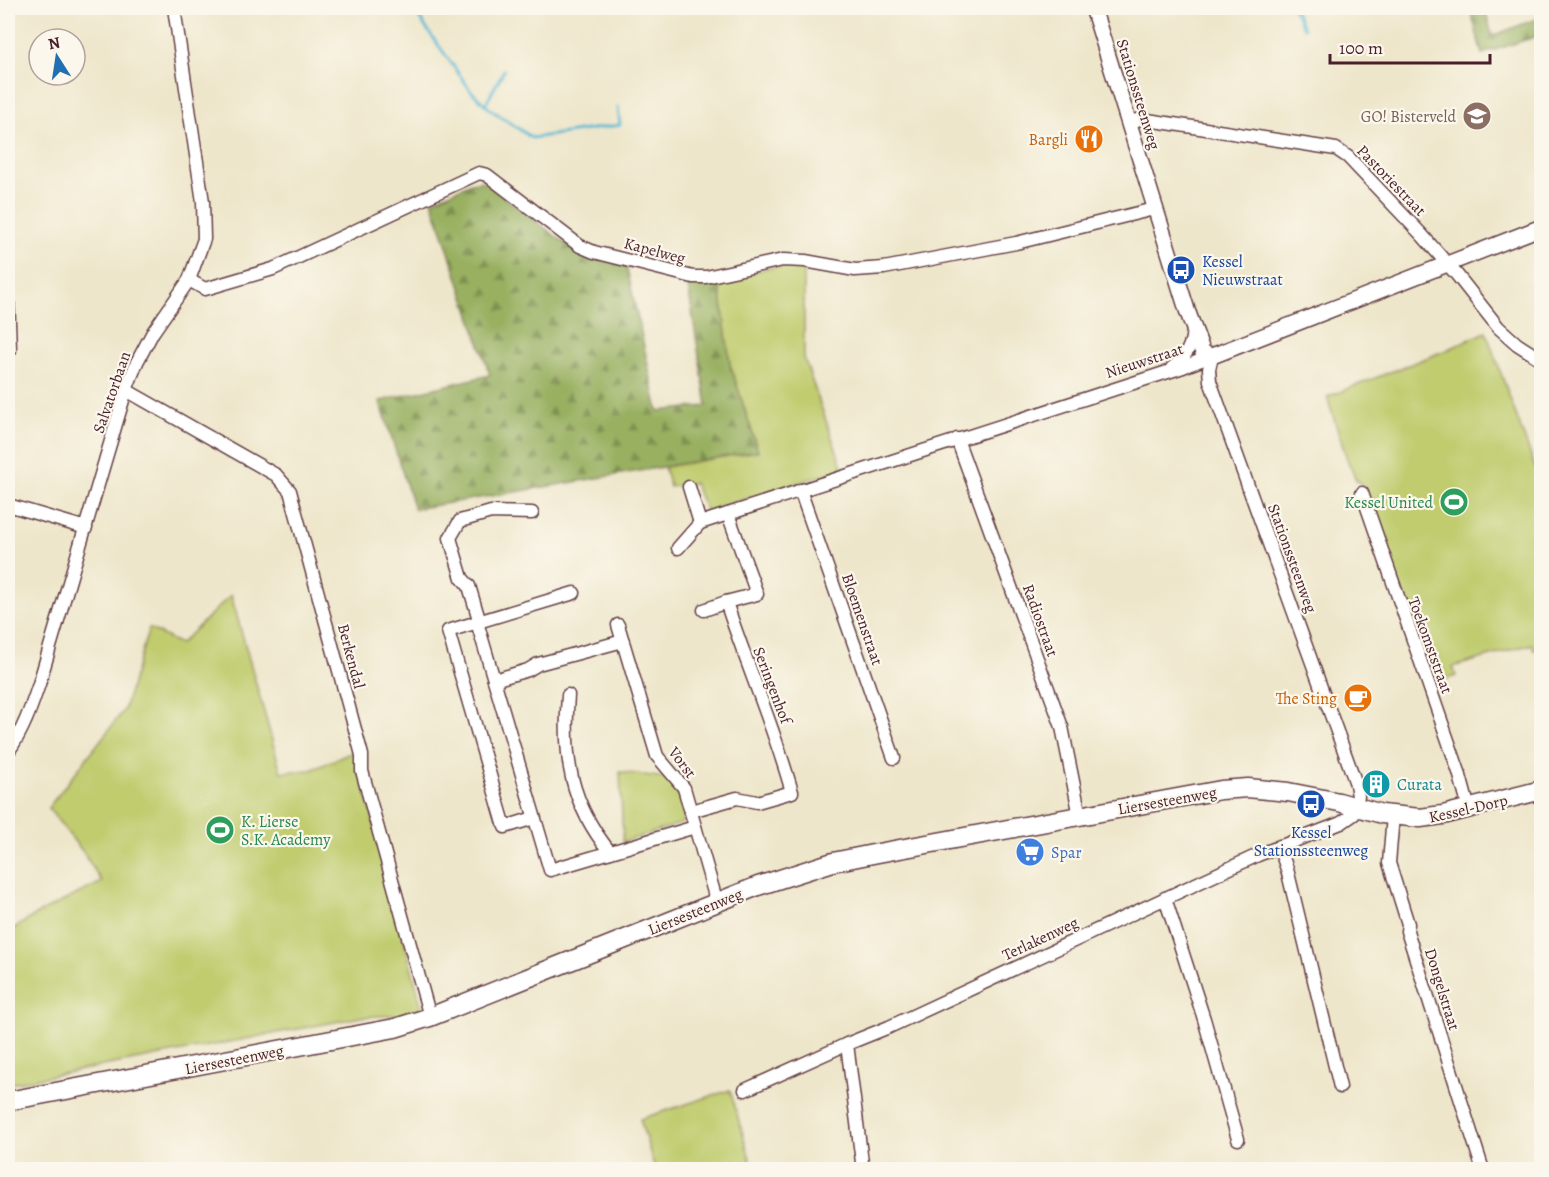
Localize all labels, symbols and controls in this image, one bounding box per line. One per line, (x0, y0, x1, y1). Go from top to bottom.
north arrow (27, 27, 87, 87)
scale bar (1330, 27, 1490, 65)
text: N (46, 31, 62, 55)
street label: Stationssteenweg (1111, 36, 1165, 152)
text: 100 m (1339, 36, 1383, 60)
school or university icon: GO! Bisterveld (1461, 100, 1493, 132)
place label: GO! Bisterveld (1361, 106, 1456, 128)
restaurant icon: Bargli (1073, 123, 1105, 155)
place label: Bargli (1028, 129, 1068, 151)
street label: Pastoriestraat (1352, 140, 1431, 221)
street label: Kapelweg (622, 232, 688, 270)
place label: Kessel Nieuwstraat (1202, 251, 1283, 291)
bus stop icon: Kessel Nieuwstraat (1165, 254, 1197, 286)
street label: Nieuwstraat (1102, 338, 1186, 384)
street label: Salvatorbaan (88, 348, 136, 436)
sports icon: Kessel United (1438, 486, 1470, 518)
place label: Kessel United (1344, 492, 1433, 514)
street label: Stationssteenweg (1262, 501, 1322, 616)
street label: Bloemenstraat (836, 570, 888, 668)
street label: Radiostraat (1017, 581, 1063, 660)
street label: Toekomststraat (1402, 594, 1458, 697)
street label: Berkendal (332, 621, 370, 691)
street label: Seringenhof (747, 644, 798, 729)
cafe icon: The Sting (1342, 682, 1374, 714)
place label: The Sting (1276, 688, 1337, 710)
street label: Vorst (662, 741, 701, 783)
building icon: Curata (1360, 768, 1392, 800)
place label: Curata (1397, 774, 1442, 796)
street label: Liersesteenweg (1116, 781, 1218, 821)
bus stop icon: Kessel Stationssteenweg (1295, 788, 1327, 820)
street label: Kessel-Dorp (1427, 789, 1510, 829)
place label: K. Lierse S.K. Academy (241, 811, 331, 851)
sports icon: K. Lierse S.K. Academy (204, 814, 236, 846)
place label: Kessel Stationssteenweg (1254, 822, 1368, 862)
supermarket icon: Spar (1014, 836, 1046, 868)
place label: Spar (1051, 842, 1082, 864)
street label: Liersesteenweg (645, 883, 746, 941)
street label: Terlakenweg (999, 912, 1082, 966)
street label: Dongelstraat (1419, 945, 1465, 1033)
street label: Liersesteenweg (183, 1040, 285, 1080)

